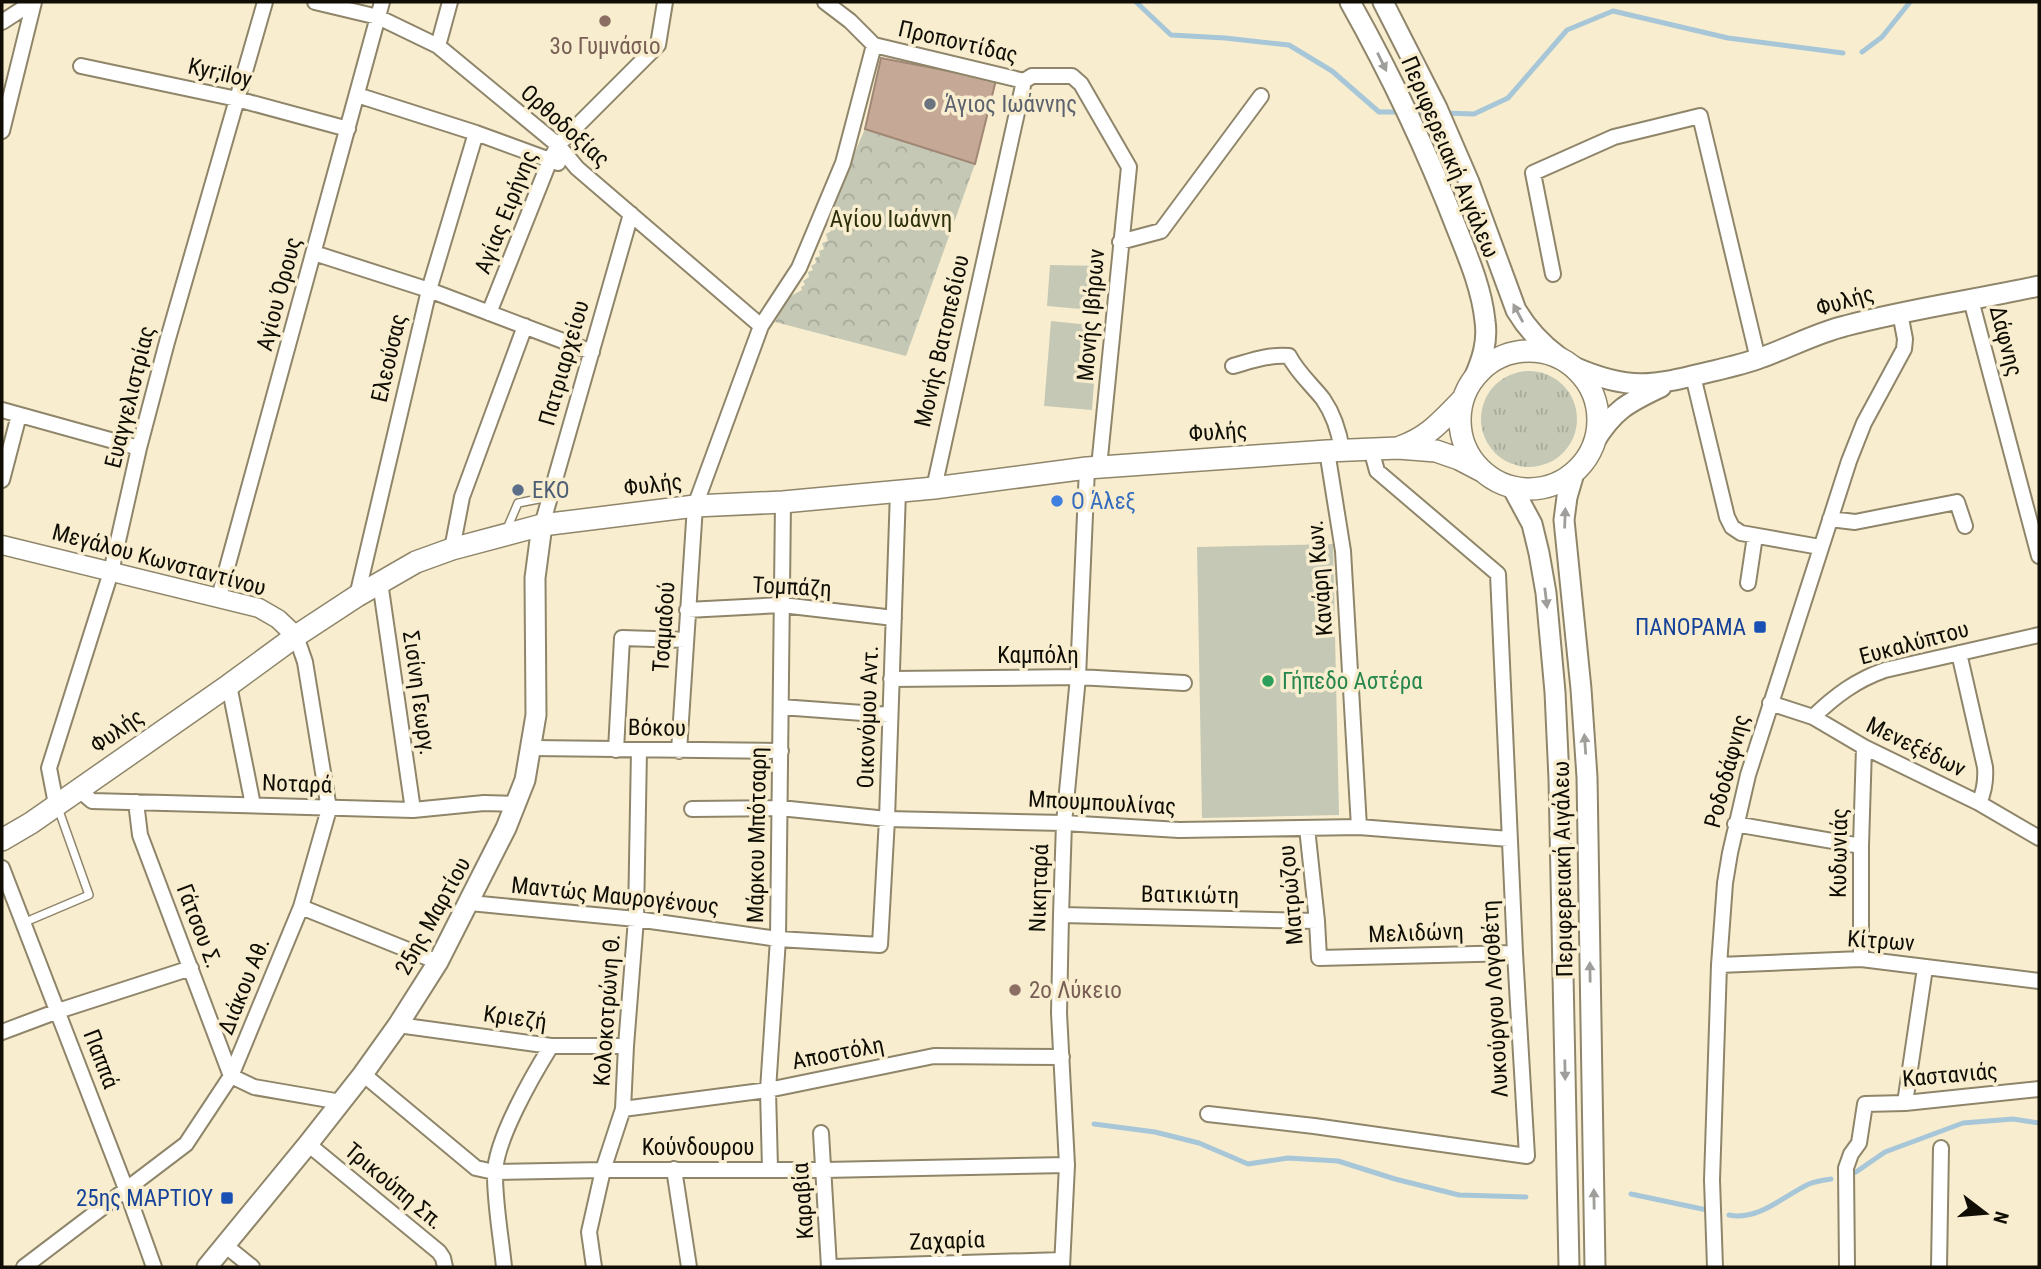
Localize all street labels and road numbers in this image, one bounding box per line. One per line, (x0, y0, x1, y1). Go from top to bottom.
street label: Προποντίδας (896, 15, 1020, 69)
street label: Περιφερειακή Αιγάλεω (1395, 52, 1505, 262)
street label: Kyr;iloy (185, 53, 255, 94)
street label: Ορθοδοξίας (515, 79, 615, 173)
street label: Αγίας Ειρήνης (469, 146, 543, 278)
street label: Αγίου Όρους (251, 234, 307, 354)
street label: Μονής Ιβήρων (1072, 248, 1110, 382)
street label: Μονής Βατοπεδίου (909, 252, 975, 430)
street label: Φυλής (1813, 280, 1877, 322)
street label: Πατριαρχείου (533, 297, 595, 429)
street label: Δάφνης (1984, 303, 2028, 379)
street label: Ελεούσας (366, 311, 412, 405)
street label: Ευαγγελιστρίας (99, 323, 161, 471)
street label: Φυλής (1188, 416, 1248, 448)
street label: Φυλής (622, 468, 684, 502)
street label: Μεγάλου Κωνσταντίνου (49, 518, 269, 602)
street label: Κανάρη Κων. (1301, 519, 1339, 637)
street label: Τομπάζη (752, 571, 832, 603)
street label: Τσαμαδού (647, 581, 681, 673)
street label: Ευκαλύπτου (1856, 615, 1972, 671)
street label: Σισίνη Γεωργ. (397, 629, 441, 757)
street label: Καμπόλη (997, 642, 1079, 669)
street label: Οικονόμου Αντ. (852, 645, 884, 789)
street label: Φυλής (85, 703, 149, 759)
street label: Ροδοδάφνης (1699, 711, 1755, 831)
street label: Μενεξέδων (1862, 711, 1970, 783)
street label: Βόκου (628, 714, 686, 742)
street label: Μάρκου Μπότσαρη (742, 747, 772, 923)
street label: Περιφερειακή Αιγάλεω (1548, 761, 1578, 977)
street label: Νοταρά (261, 769, 333, 799)
street label: Μπουμπουλίνας (1027, 786, 1177, 820)
street label: Κυδωνιάς (1825, 808, 1853, 898)
street label: Νικηταρά (1024, 843, 1054, 933)
street label: Ματρώζου (1273, 844, 1309, 946)
street label: 25ης Μαρτίου (390, 852, 476, 980)
street label: Μαντώς Μαυρογένους (510, 872, 720, 920)
street label: Γάτσου Σ. (171, 880, 227, 972)
street label: Βατικιώτη (1141, 881, 1239, 909)
street label: Λυκούργου Λογοθέτη (1476, 900, 1514, 1098)
street label: Μελιδώνη (1368, 918, 1464, 948)
street label: Κίτρων (1846, 925, 1916, 957)
street label: Κολοκοτρώνη Θ. (588, 933, 626, 1087)
street label: Διάκου Αθ. (212, 934, 276, 1038)
street label: Κριεζή (482, 1000, 548, 1036)
street label: Παππά (77, 1026, 125, 1092)
street label: Αποστόλη (790, 1031, 886, 1075)
street label: Καστανιάς (1901, 1057, 1999, 1093)
street label: Κούνδουρου (642, 1134, 754, 1161)
street label: Τρικούπη Σπ. (339, 1137, 449, 1235)
street label: Καραβία (787, 1162, 819, 1240)
street label: Ζαχαρία (909, 1226, 985, 1256)

